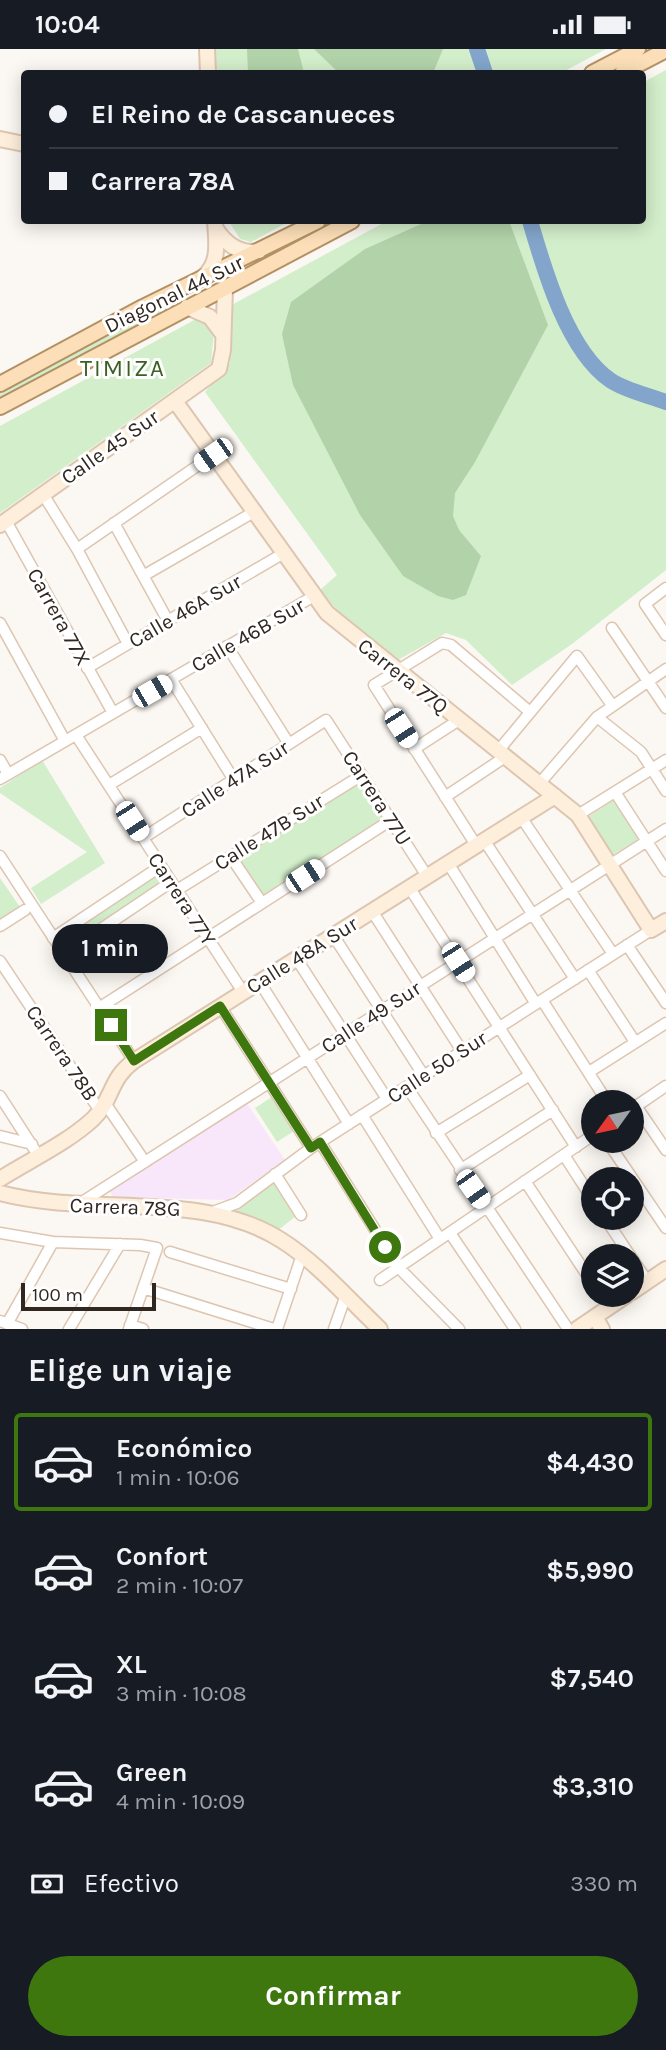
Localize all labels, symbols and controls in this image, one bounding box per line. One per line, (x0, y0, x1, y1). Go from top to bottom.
text: 10:04 (35, 9, 100, 40)
text: El Reino de Cascanueces (91, 99, 396, 130)
text: Carrera 78A (91, 166, 235, 197)
street label: Diagonal 44 Sur (101, 250, 248, 338)
district label: TIMIZA (80, 354, 166, 382)
street label: Calle 45 Sur (57, 404, 164, 489)
car (190, 434, 237, 476)
street label: Carrera 77X (22, 564, 96, 670)
street label: Calle 46A Sur (125, 569, 246, 653)
street label: Calle 46B Sur (187, 593, 309, 677)
street label: Carrera 77Q (353, 633, 453, 719)
car (129, 671, 176, 711)
car (381, 705, 422, 751)
street label: Calle 47A Sur (177, 735, 294, 823)
street label: Carrera 77U (338, 746, 416, 850)
street label: Calle 47B Sur (210, 789, 329, 875)
car (112, 798, 153, 844)
street label: Carrera 77Y (143, 848, 221, 950)
car (282, 856, 329, 896)
street label: Calle 48A Sur (242, 911, 362, 999)
callout: 1 min (53, 923, 169, 972)
text: 1 min (81, 935, 139, 962)
car (438, 939, 479, 985)
street label: Calle 49 Sur (317, 976, 426, 1058)
street label: Carrera 78B (21, 1001, 103, 1105)
route end (95, 1009, 127, 1041)
street label: Calle 50 Sur (383, 1026, 492, 1108)
north arrow (581, 1090, 644, 1153)
map controls (581, 1090, 644, 1307)
car (453, 1166, 494, 1212)
button: locate (581, 1167, 644, 1230)
street label: Carrera 78G (69, 1193, 181, 1221)
route start (369, 1231, 401, 1263)
button: layers (581, 1244, 644, 1307)
scale bar (21, 1280, 156, 1312)
text: 100 m (32, 1284, 83, 1306)
text: Elige un viaje (28, 1352, 232, 1389)
icon: car (32, 1431, 95, 1494)
text: Económico (116, 1433, 252, 1464)
text: $4,430 (546, 1447, 634, 1478)
text: 1 min · 10:06 (116, 1464, 240, 1491)
icon: car (32, 1539, 95, 1602)
text: Confort (116, 1541, 208, 1572)
text: $5,990 (546, 1555, 634, 1586)
text: 2 min · 10:07 (116, 1572, 243, 1599)
icon: car (32, 1647, 95, 1710)
text: XL (116, 1649, 147, 1680)
text: $7,540 (550, 1663, 634, 1694)
text: 3 min · 10:08 (116, 1680, 247, 1707)
icon: car (32, 1755, 95, 1818)
text: Green (116, 1757, 188, 1788)
text: $3,310 (551, 1771, 634, 1802)
text: 4 min · 10:09 (116, 1788, 245, 1815)
icon: cash (28, 1865, 66, 1903)
text: Efectivo (84, 1868, 179, 1899)
text: 330 m (570, 1870, 638, 1897)
button: Confirmar (28, 1956, 638, 2036)

